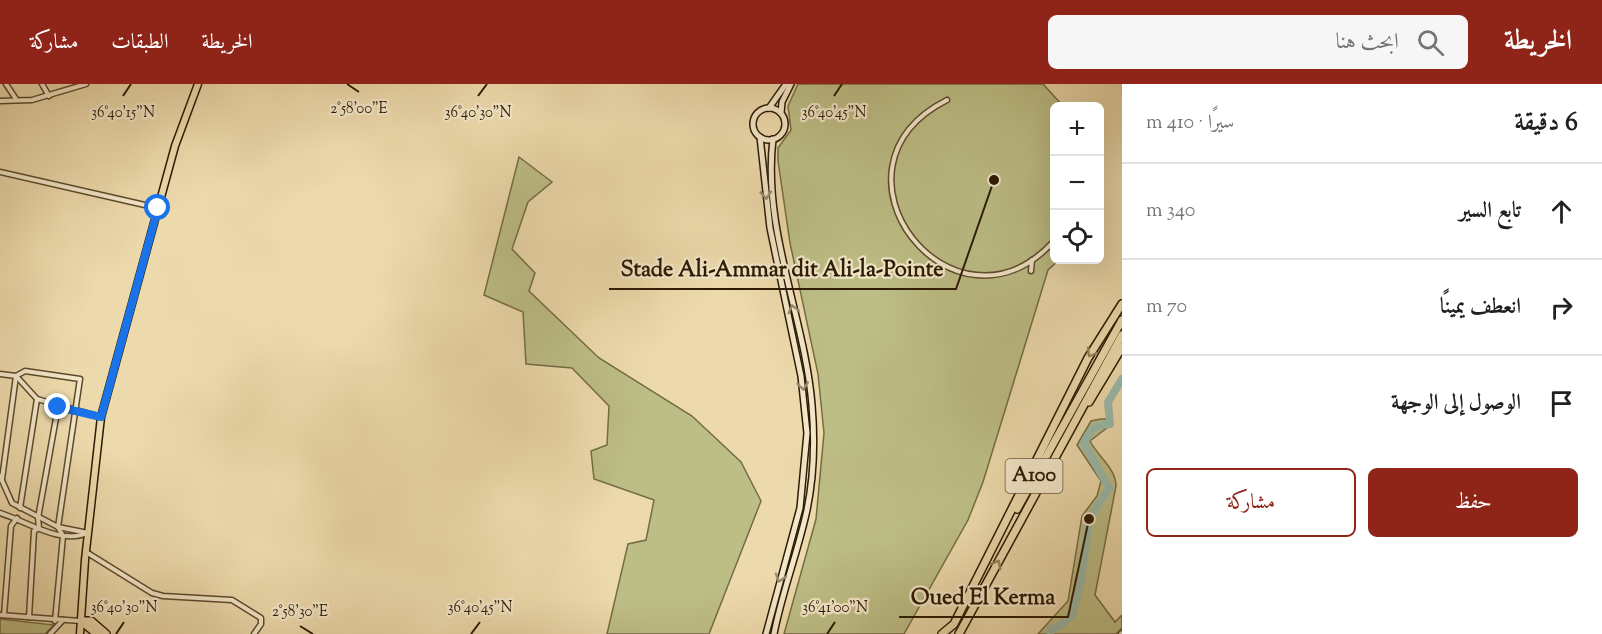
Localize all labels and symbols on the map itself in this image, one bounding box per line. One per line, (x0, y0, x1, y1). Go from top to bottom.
text: 2°58'00"E (330, 99, 388, 120)
text: 36°40'15"N (91, 103, 155, 124)
text: 36°40'30"N (445, 103, 512, 124)
text: 36°40'45"N (802, 103, 866, 124)
one-way arrow (760, 191, 773, 200)
route start (144, 194, 170, 220)
callout: Stade Ali-Ammar dit Ali-la-Pointe (609, 249, 956, 289)
text: Stade Ali-Ammar dit Ali-la-Pointe (620, 255, 944, 287)
one-way arrow (788, 304, 801, 314)
one-way arrow (1087, 347, 1098, 357)
one-way arrow (796, 382, 808, 391)
route end (44, 393, 70, 419)
road number: A100 (1006, 459, 1062, 493)
one-way arrow (990, 560, 1001, 570)
one-way arrow (775, 572, 787, 583)
callout: Oued El Kerma (899, 577, 1068, 617)
text: Oued El Kerma (911, 583, 1056, 615)
text: 36°40'30"N (91, 598, 158, 619)
text: 36°40'45"N (448, 598, 512, 619)
text: 36°41'00"N (802, 598, 868, 619)
text: 2°58'30"E (272, 602, 328, 623)

